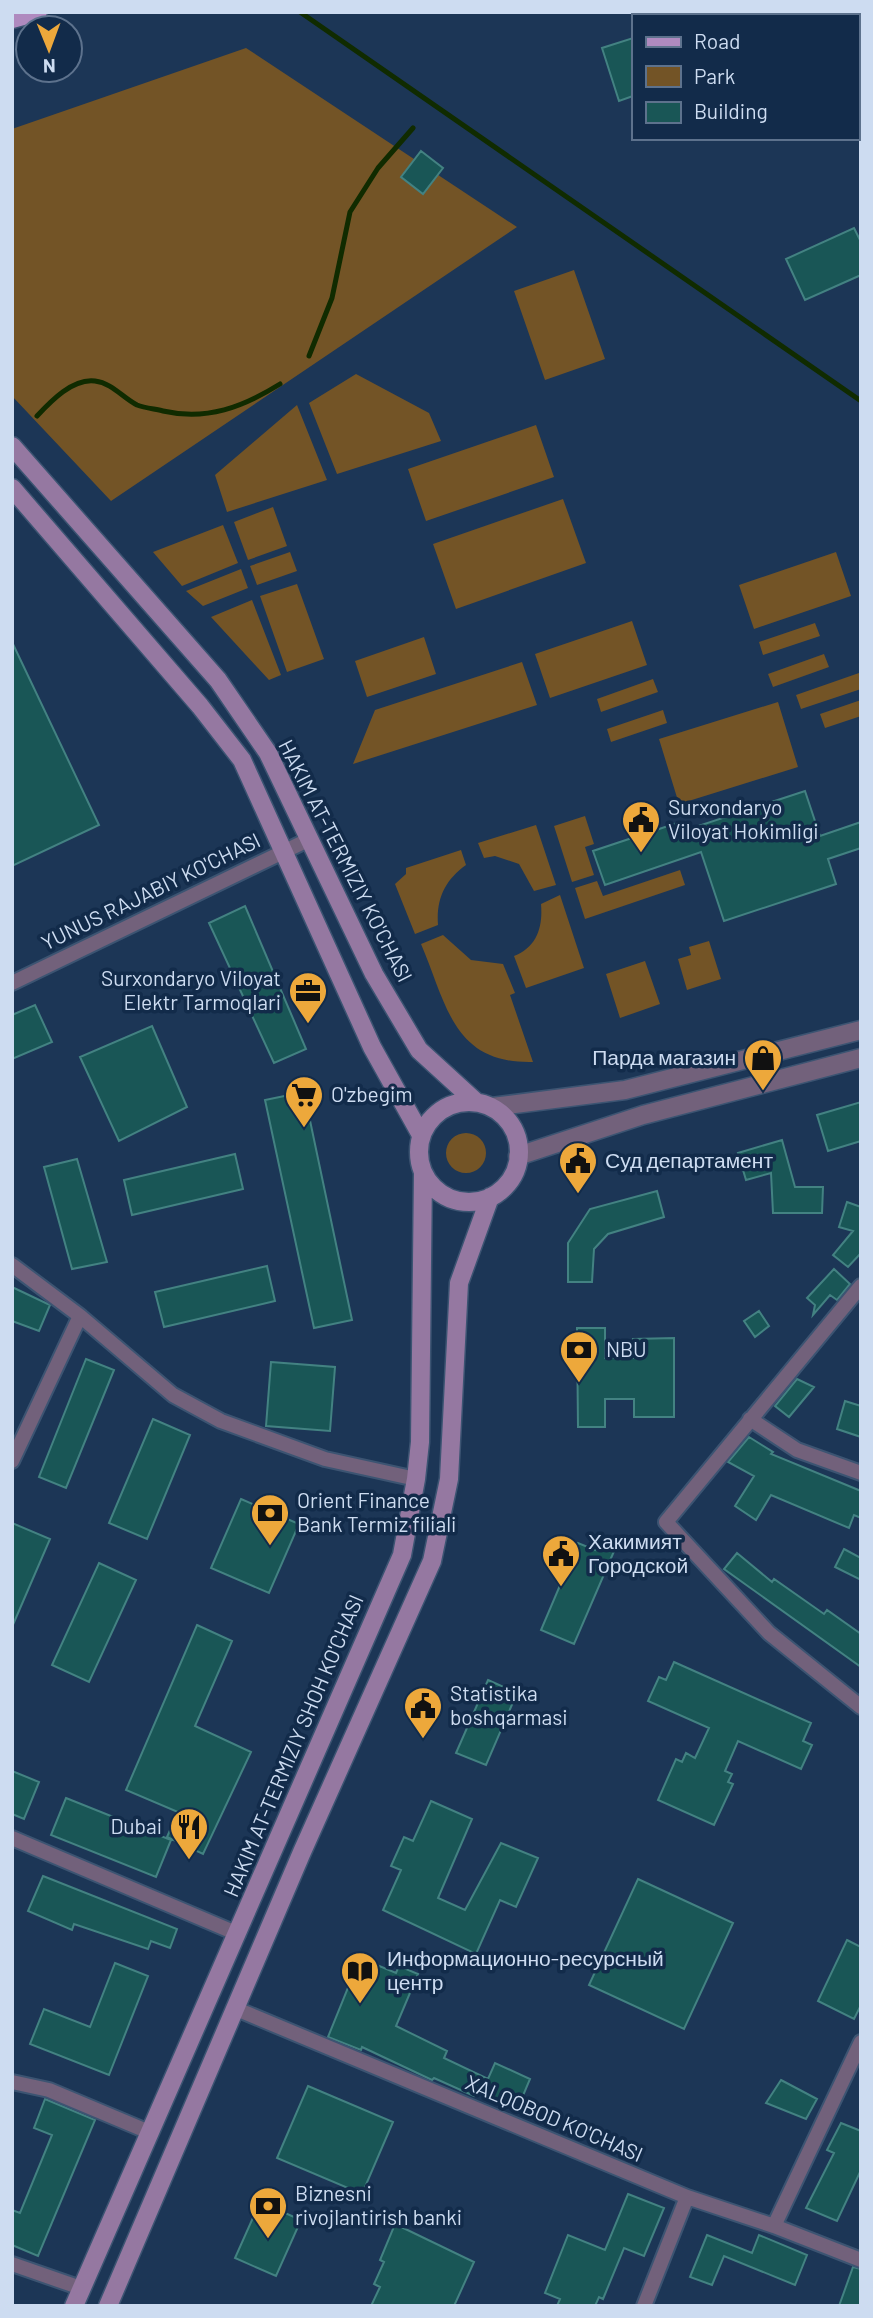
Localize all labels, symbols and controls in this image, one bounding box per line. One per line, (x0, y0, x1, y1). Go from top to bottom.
north arrow (14, 14, 84, 84)
legend (632, 14, 859, 140)
text: Road (694, 28, 740, 53)
text: N (43, 55, 56, 78)
text: Park (694, 63, 735, 88)
text: Building (694, 98, 768, 123)
street label: HAKIM AT-TERMIZIY KO'CHASI (274, 735, 419, 986)
place label: Surxondaryo Viloyat Hokimligi (668, 794, 819, 843)
public building icon: Surxondaryo Viloyat Hokimligi (620, 799, 662, 854)
street label: YUNUS RAJABIY KO'CHASI (37, 827, 264, 955)
place label: Surxondaryo Viloyat Elektr Tarmoqlari (101, 965, 281, 1014)
office icon: Surxondaryo Viloyat Elektr Tarmoqlari (287, 970, 329, 1025)
shop icon: Парда магазин (742, 1037, 784, 1092)
place label: Парда магазин (592, 1044, 736, 1069)
supermarket icon: O'zbegim (283, 1074, 325, 1129)
place label: O'zbegim (331, 1081, 413, 1106)
public building icon: Суд департамент (557, 1140, 599, 1195)
place label: Суд департамент (605, 1147, 773, 1172)
bank icon: NBU (558, 1329, 600, 1384)
place label: NBU (606, 1336, 647, 1361)
place label: Orient Finance Bank Termiz filiali (297, 1487, 456, 1536)
bank icon: Orient Finance Bank Termiz filiali (249, 1492, 291, 1547)
place label: Хакимият Городской (588, 1528, 688, 1577)
public building icon: Хакимият Городской (540, 1533, 582, 1588)
street label: HAKIM AT-TERMIZIY SHOH KO'CHASI (217, 1591, 368, 1900)
place label: Statistika boshqarmasi (450, 1680, 568, 1729)
public building icon: Statistika boshqarmasi (402, 1685, 444, 1740)
restaurant icon: Dubai (168, 1806, 210, 1861)
place label: Dubai (111, 1813, 162, 1838)
place label: Информационно-ресурсный центр (387, 1945, 664, 1994)
library icon: Информационно-ресурсный центр (339, 1950, 381, 2005)
street label: XALQOBOD KO'CHASI (462, 2069, 647, 2166)
place label: Biznesni rivojlantirish banki (295, 2180, 462, 2229)
bank icon: Biznesni rivojlantirish banki (247, 2185, 289, 2240)

